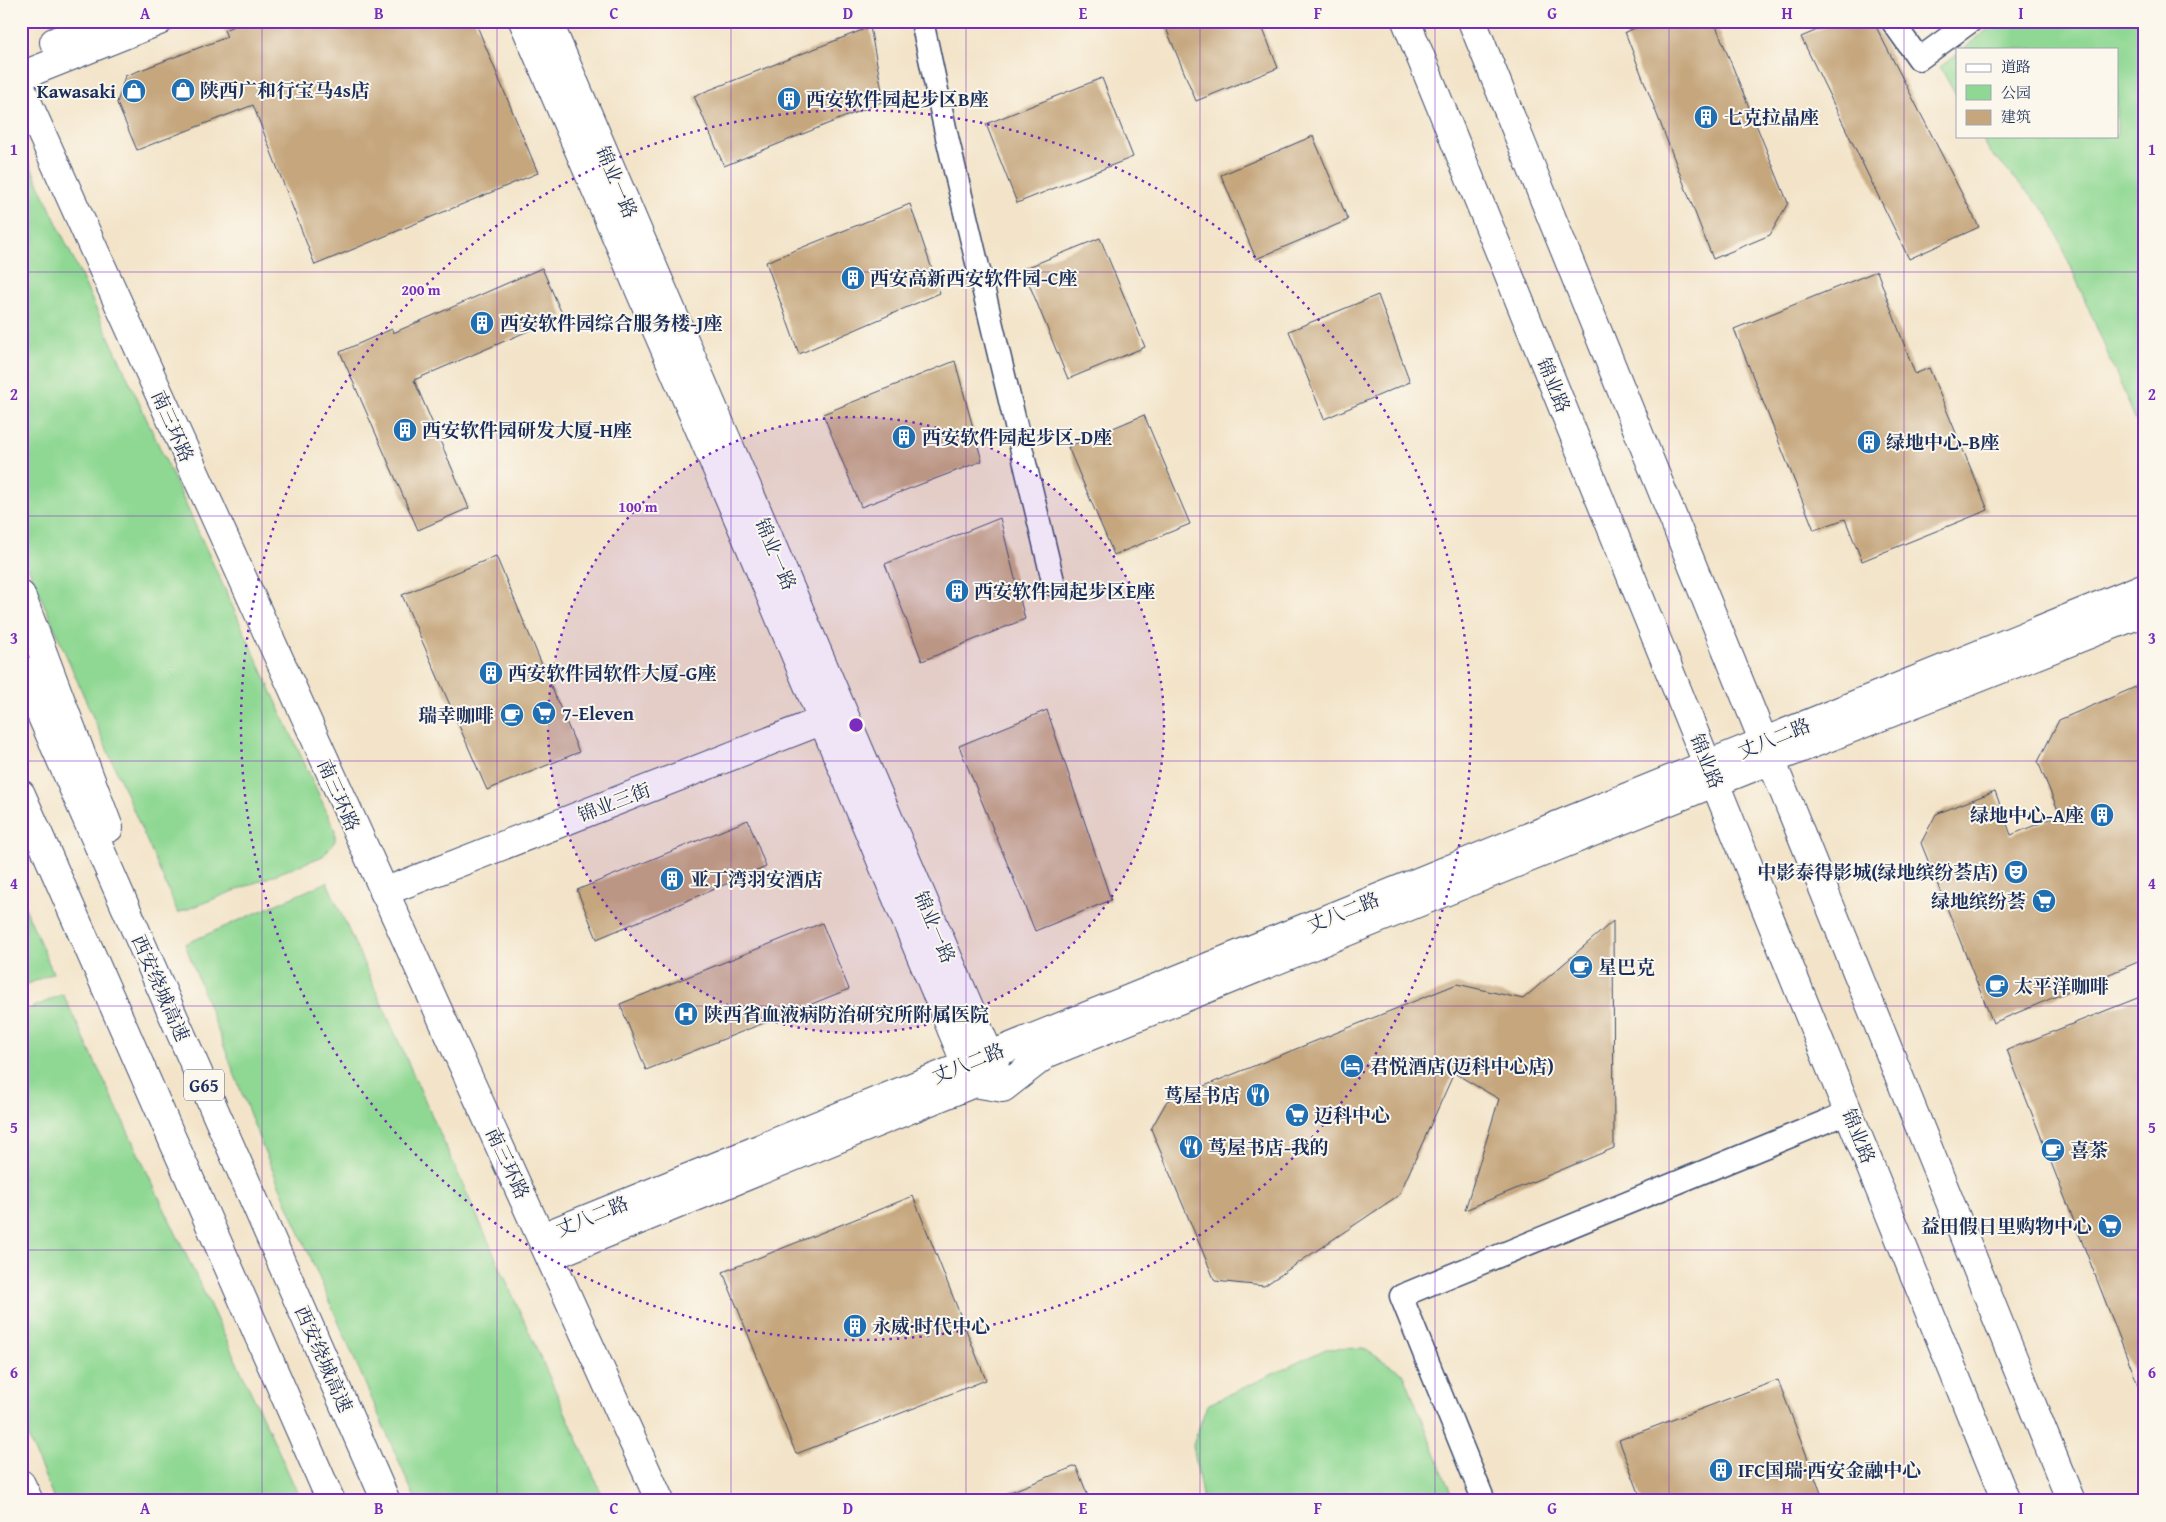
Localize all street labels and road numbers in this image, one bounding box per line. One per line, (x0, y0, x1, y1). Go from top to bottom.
street label: 锦业一路 (589, 142, 645, 222)
street label: 锦业路 (1530, 353, 1578, 417)
street label: 南三环路 (145, 386, 201, 466)
street label: 锦业一路 (748, 514, 804, 594)
street label: 丈八二路 (1734, 711, 1814, 765)
street label: 锦业路 (1683, 729, 1731, 793)
street label: 南三环路 (311, 755, 367, 835)
street label: 锦业三街 (573, 775, 655, 829)
street label: 丈八二路 (1303, 885, 1383, 939)
street label: 锦业一路 (907, 887, 963, 967)
street label: 西安绕城高速 (125, 930, 197, 1046)
street label: 丈八二路 (928, 1036, 1008, 1090)
road number: G65 (184, 1070, 224, 1100)
street label: 锦业路 (1835, 1104, 1883, 1168)
street label: 南三环路 (479, 1123, 537, 1203)
street label: 丈八二路 (552, 1189, 632, 1243)
street label: 西安绕城高速 (288, 1301, 360, 1417)

